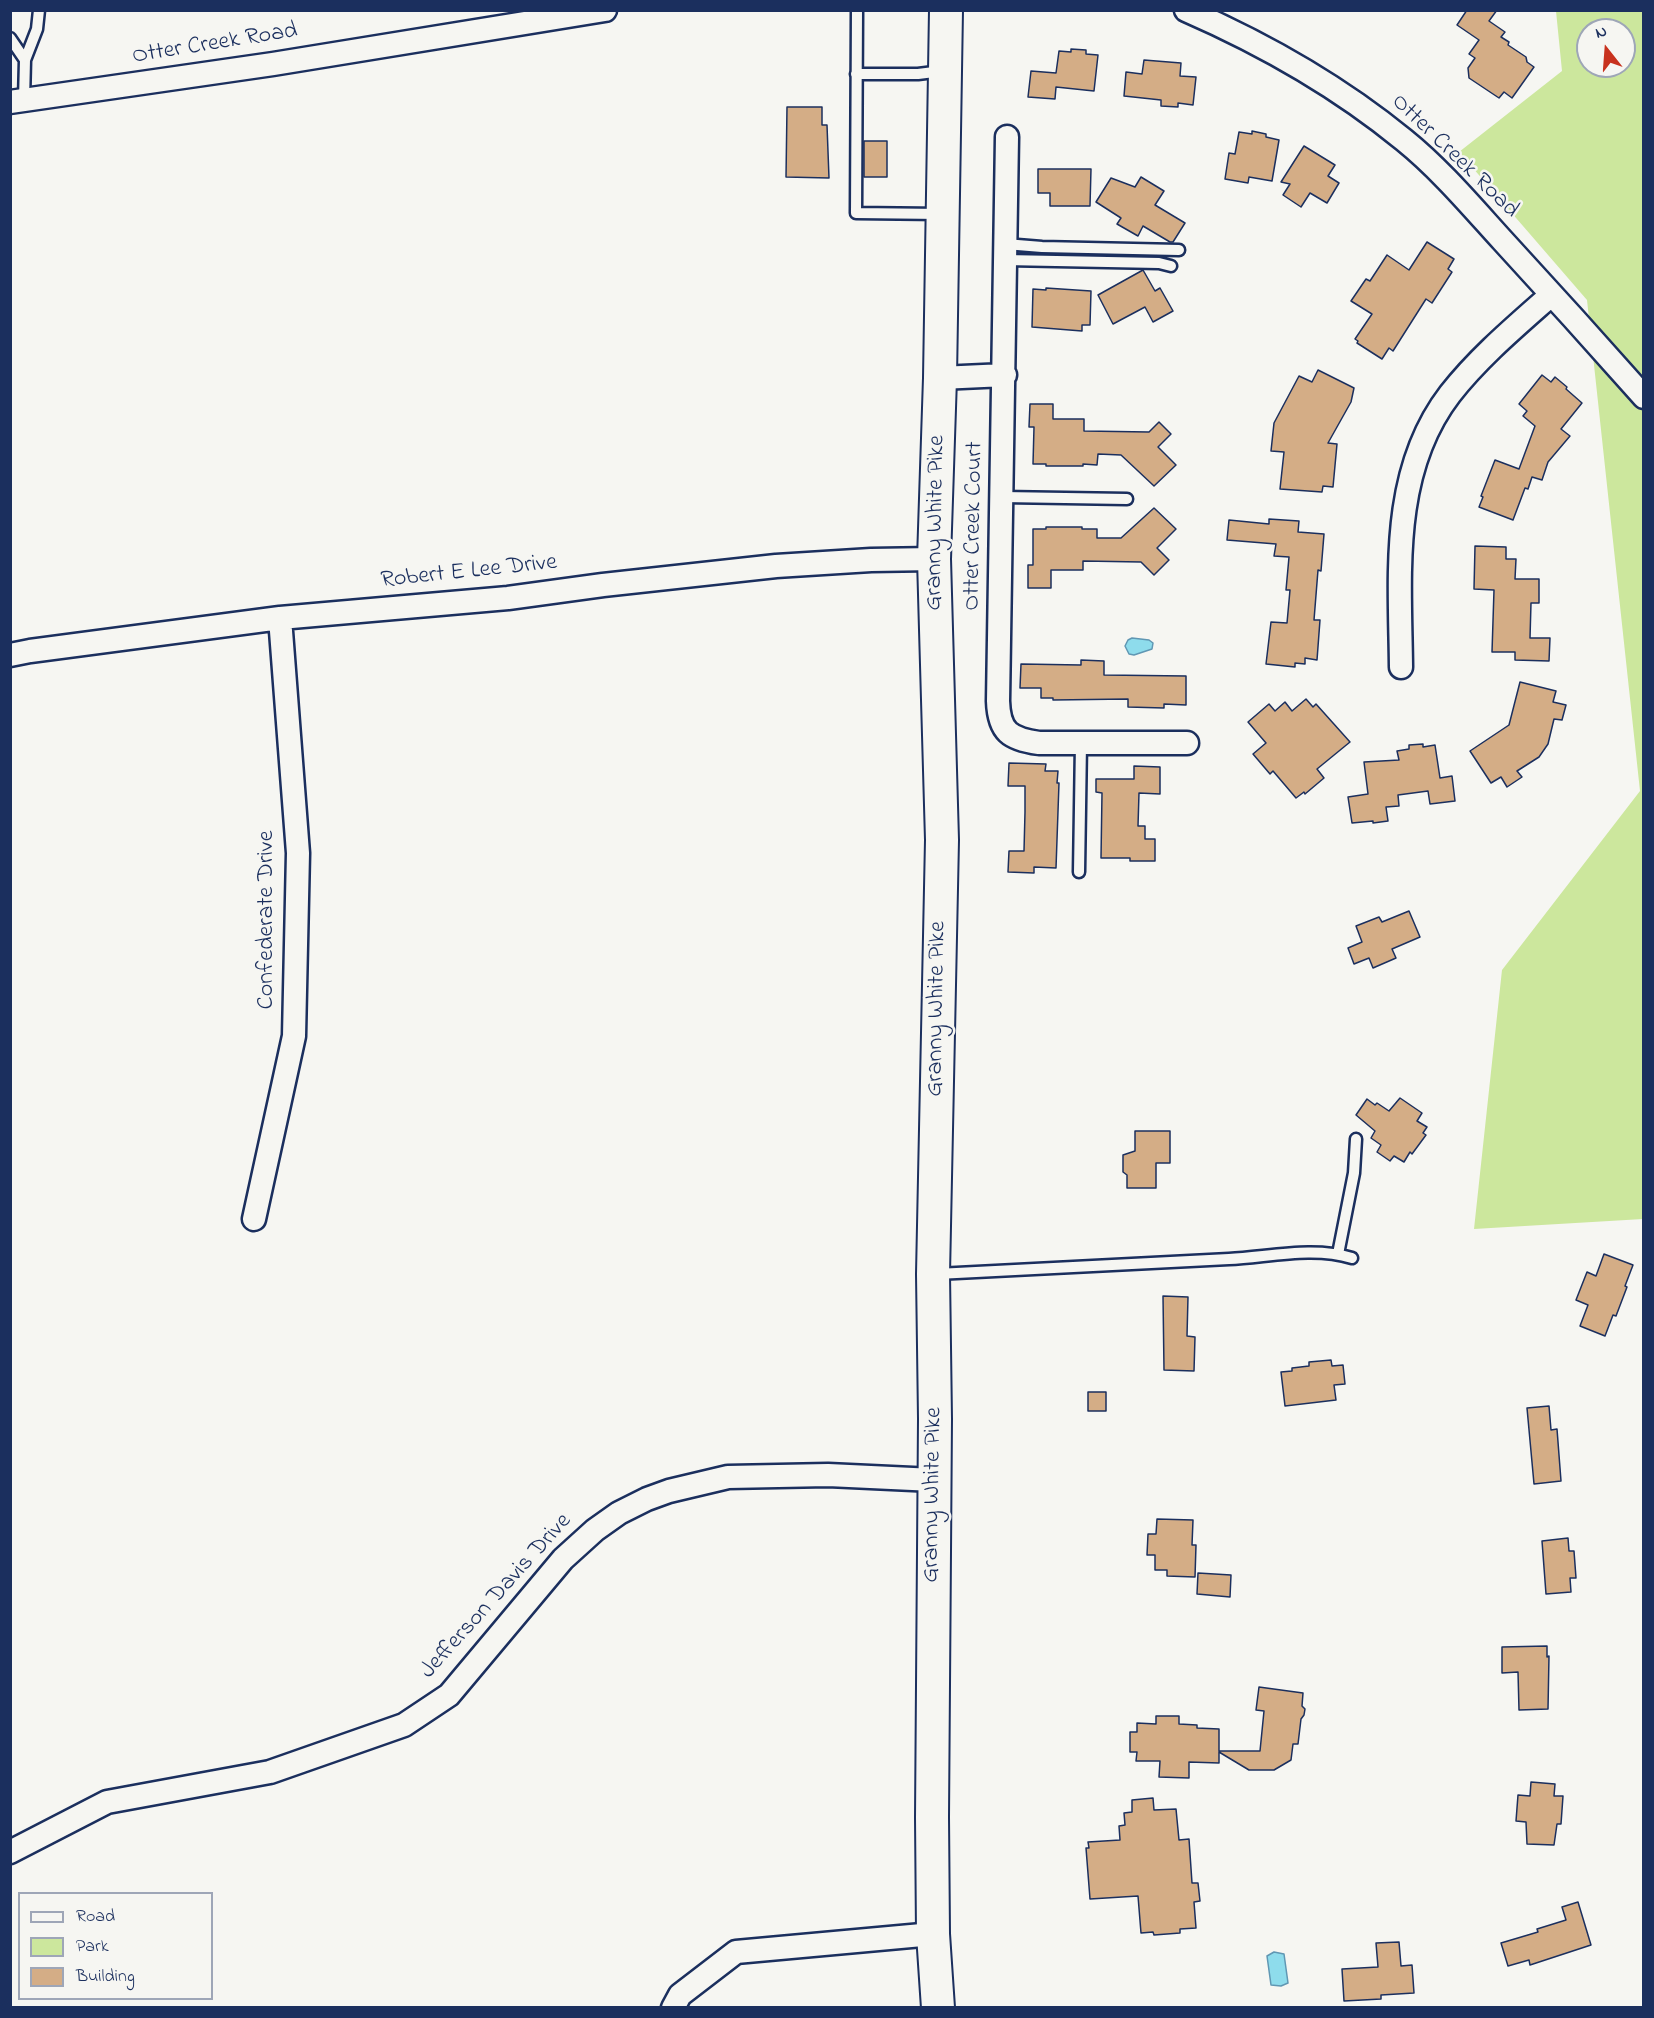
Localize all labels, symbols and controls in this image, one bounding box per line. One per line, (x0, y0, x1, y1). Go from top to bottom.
street label: Otter Creek Road (130, 18, 300, 72)
north arrow (1576, 18, 1636, 78)
text: N (1593, 20, 1610, 46)
street label: Otter Creek Road (1384, 89, 1524, 225)
street label: Granny White Pike (921, 435, 953, 611)
street label: Otter Creek Court (959, 441, 991, 611)
street label: Robert E Lee Drive (379, 549, 559, 597)
street label: Confederate Drive (254, 831, 282, 1009)
street label: Granny White Pike (922, 921, 954, 1097)
street label: Granny White Pike (918, 1407, 950, 1583)
street label: Jefferson Davis Drive (415, 1508, 579, 1686)
legend (18, 1892, 213, 2000)
text: Road (76, 1904, 115, 1930)
text: Park (76, 1934, 109, 1960)
text: Building (76, 1964, 135, 1990)

